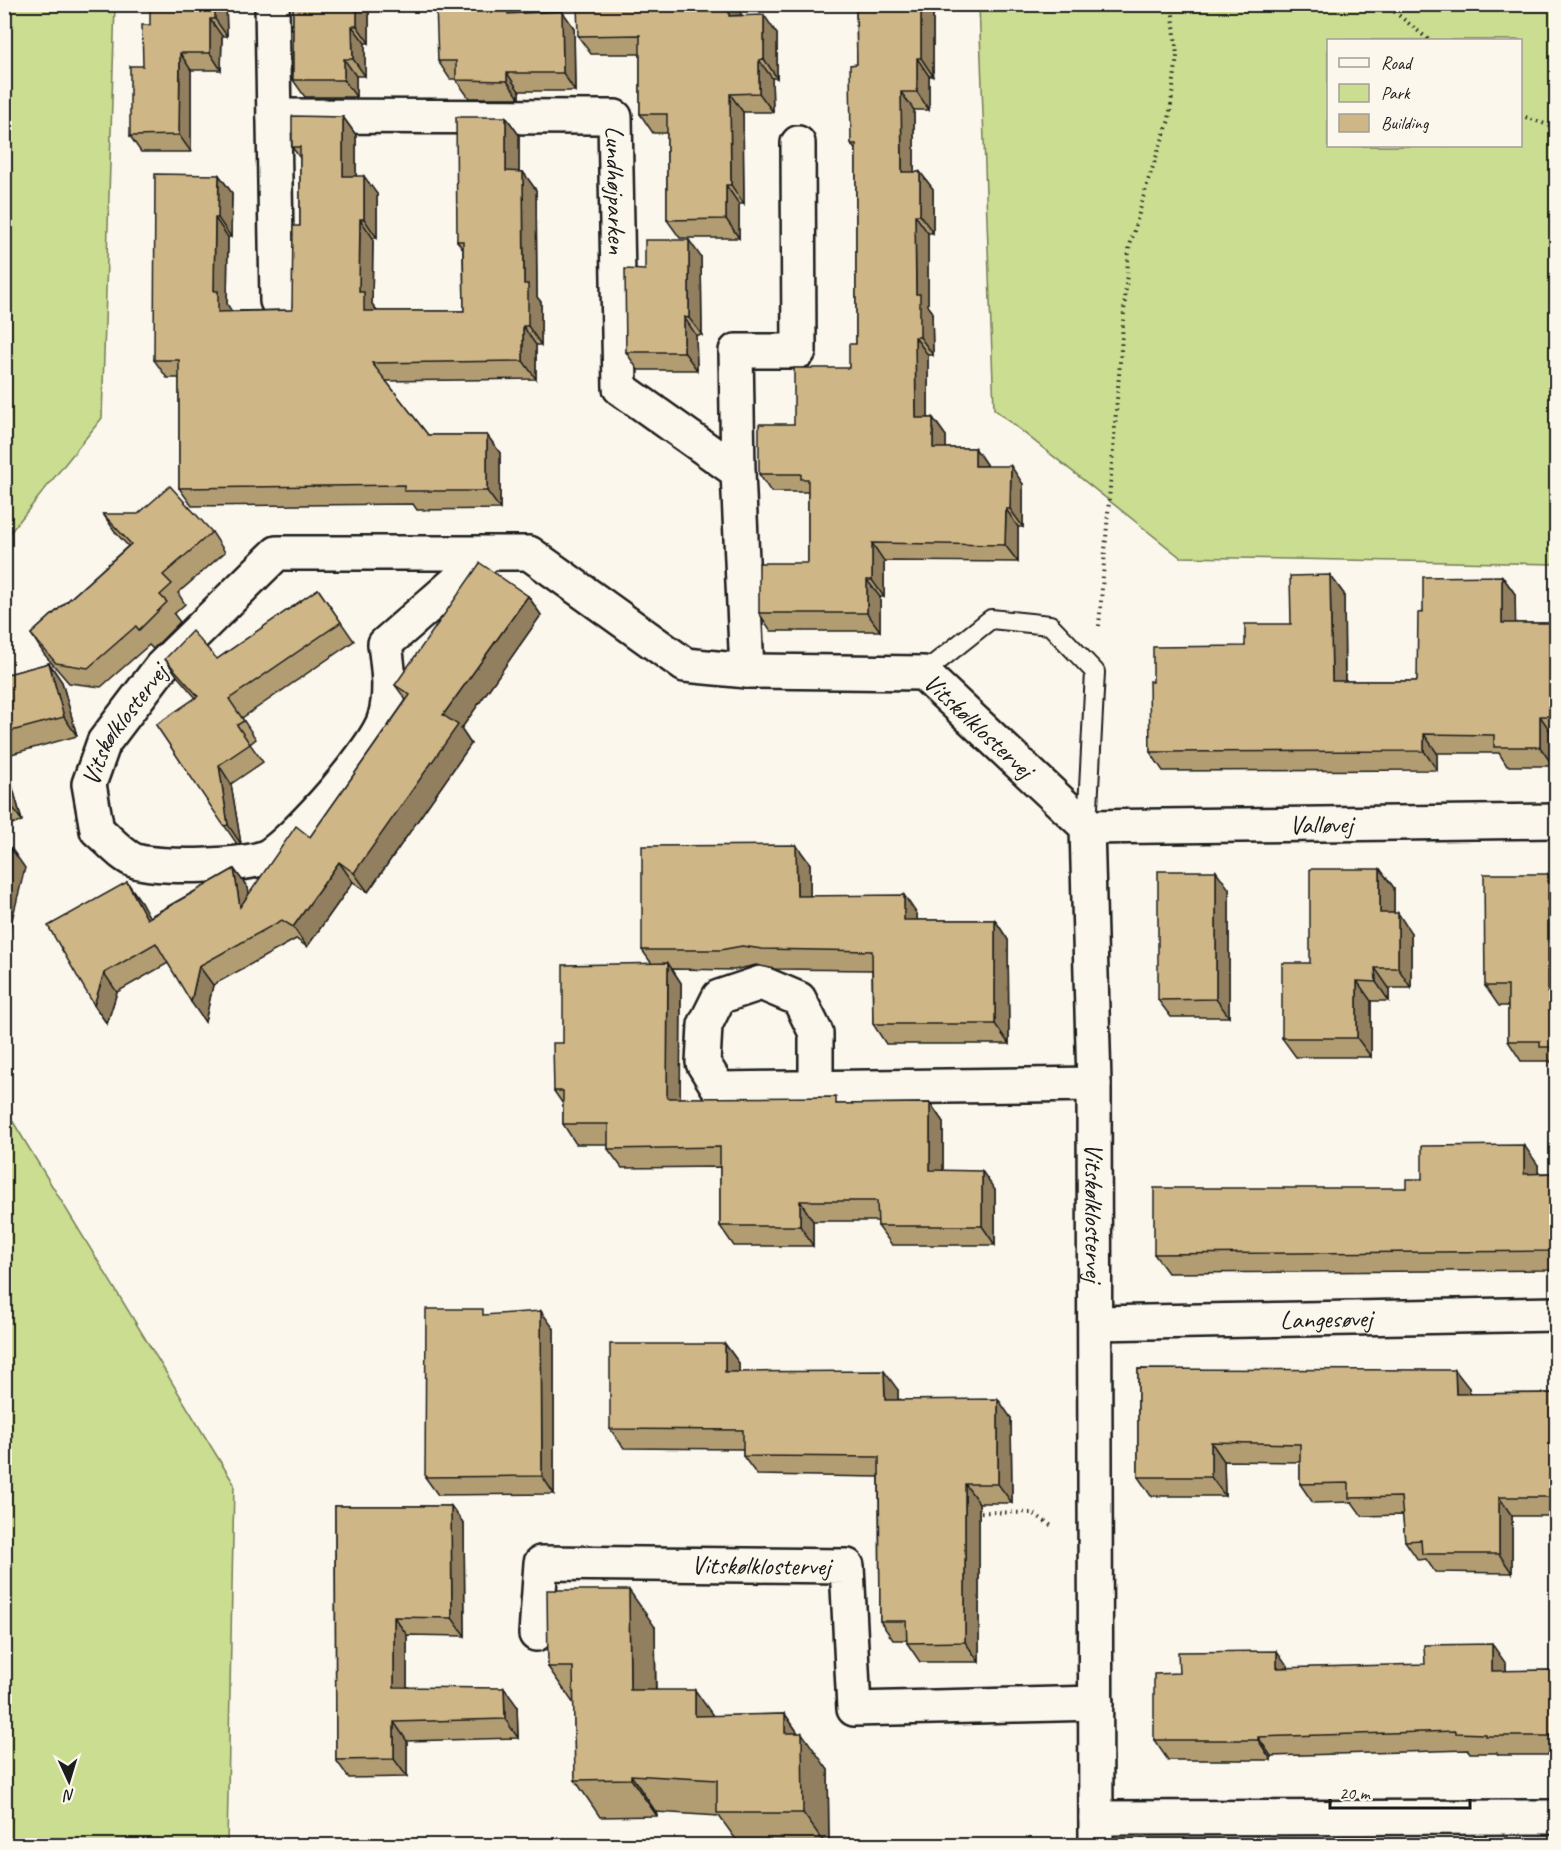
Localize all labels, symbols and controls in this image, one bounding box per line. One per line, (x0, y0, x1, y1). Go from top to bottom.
legend (1327, 39, 1522, 147)
text: Road (1381, 52, 1414, 74)
text: Park (1381, 82, 1411, 104)
text: Building (1381, 112, 1430, 134)
street label: Lundhøjparken (598, 126, 634, 255)
street label: Vitskølklostervej (74, 654, 177, 790)
street label: Vitskølklostervej (916, 666, 1043, 788)
street label: Valløvej (1289, 808, 1356, 841)
street label: Vitskølklostervej (1077, 1143, 1111, 1286)
street label: Langesøvej (1280, 1302, 1376, 1336)
street label: Vitskølklostervej (691, 1548, 834, 1583)
north arrow (39, 1751, 99, 1811)
scale bar (1330, 1772, 1470, 1810)
text: 20 m (1339, 1782, 1372, 1804)
text: N (61, 1785, 76, 1806)

